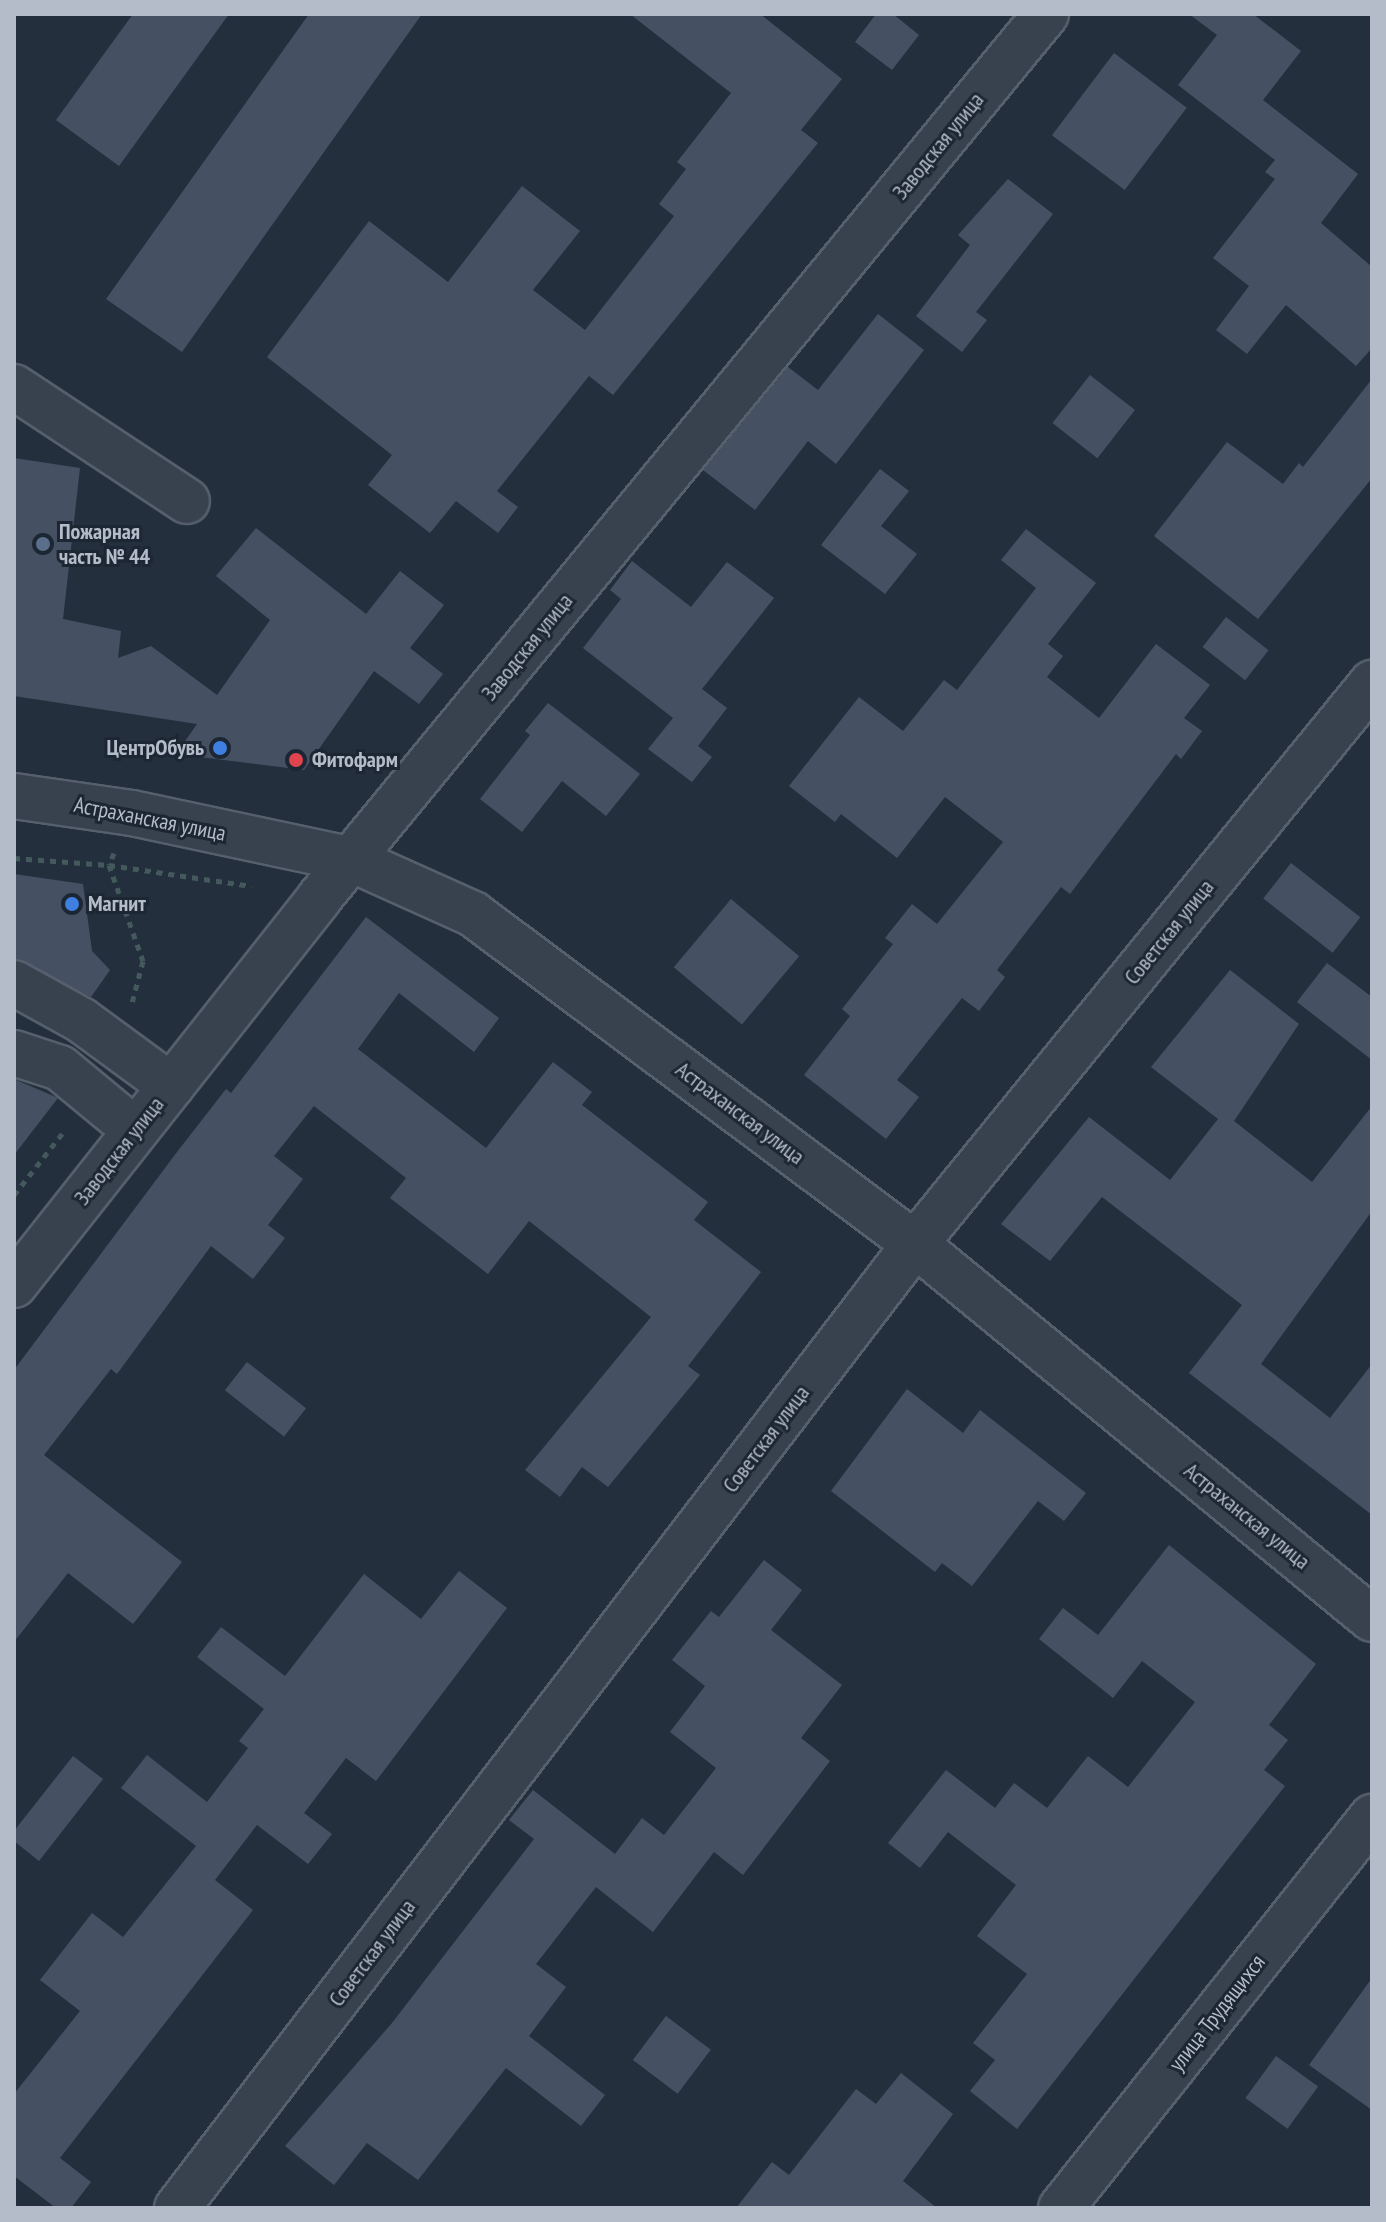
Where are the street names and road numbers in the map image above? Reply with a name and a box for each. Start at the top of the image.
street label: Заводская улица [887,87,989,205]
street label: Заводская улица [476,588,578,706]
street label: Астраханская улица [72,791,228,847]
street label: Советская улица [1119,874,1219,990]
street label: Астраханская улица [671,1056,809,1170]
street label: Заводская улица [69,1092,169,1210]
street label: Советская улица [717,1380,815,1498]
street label: Астраханская улица [1179,1457,1315,1575]
street label: Советская улица [323,1894,421,2012]
street label: улица Трудящихся [1163,1949,1271,2077]

